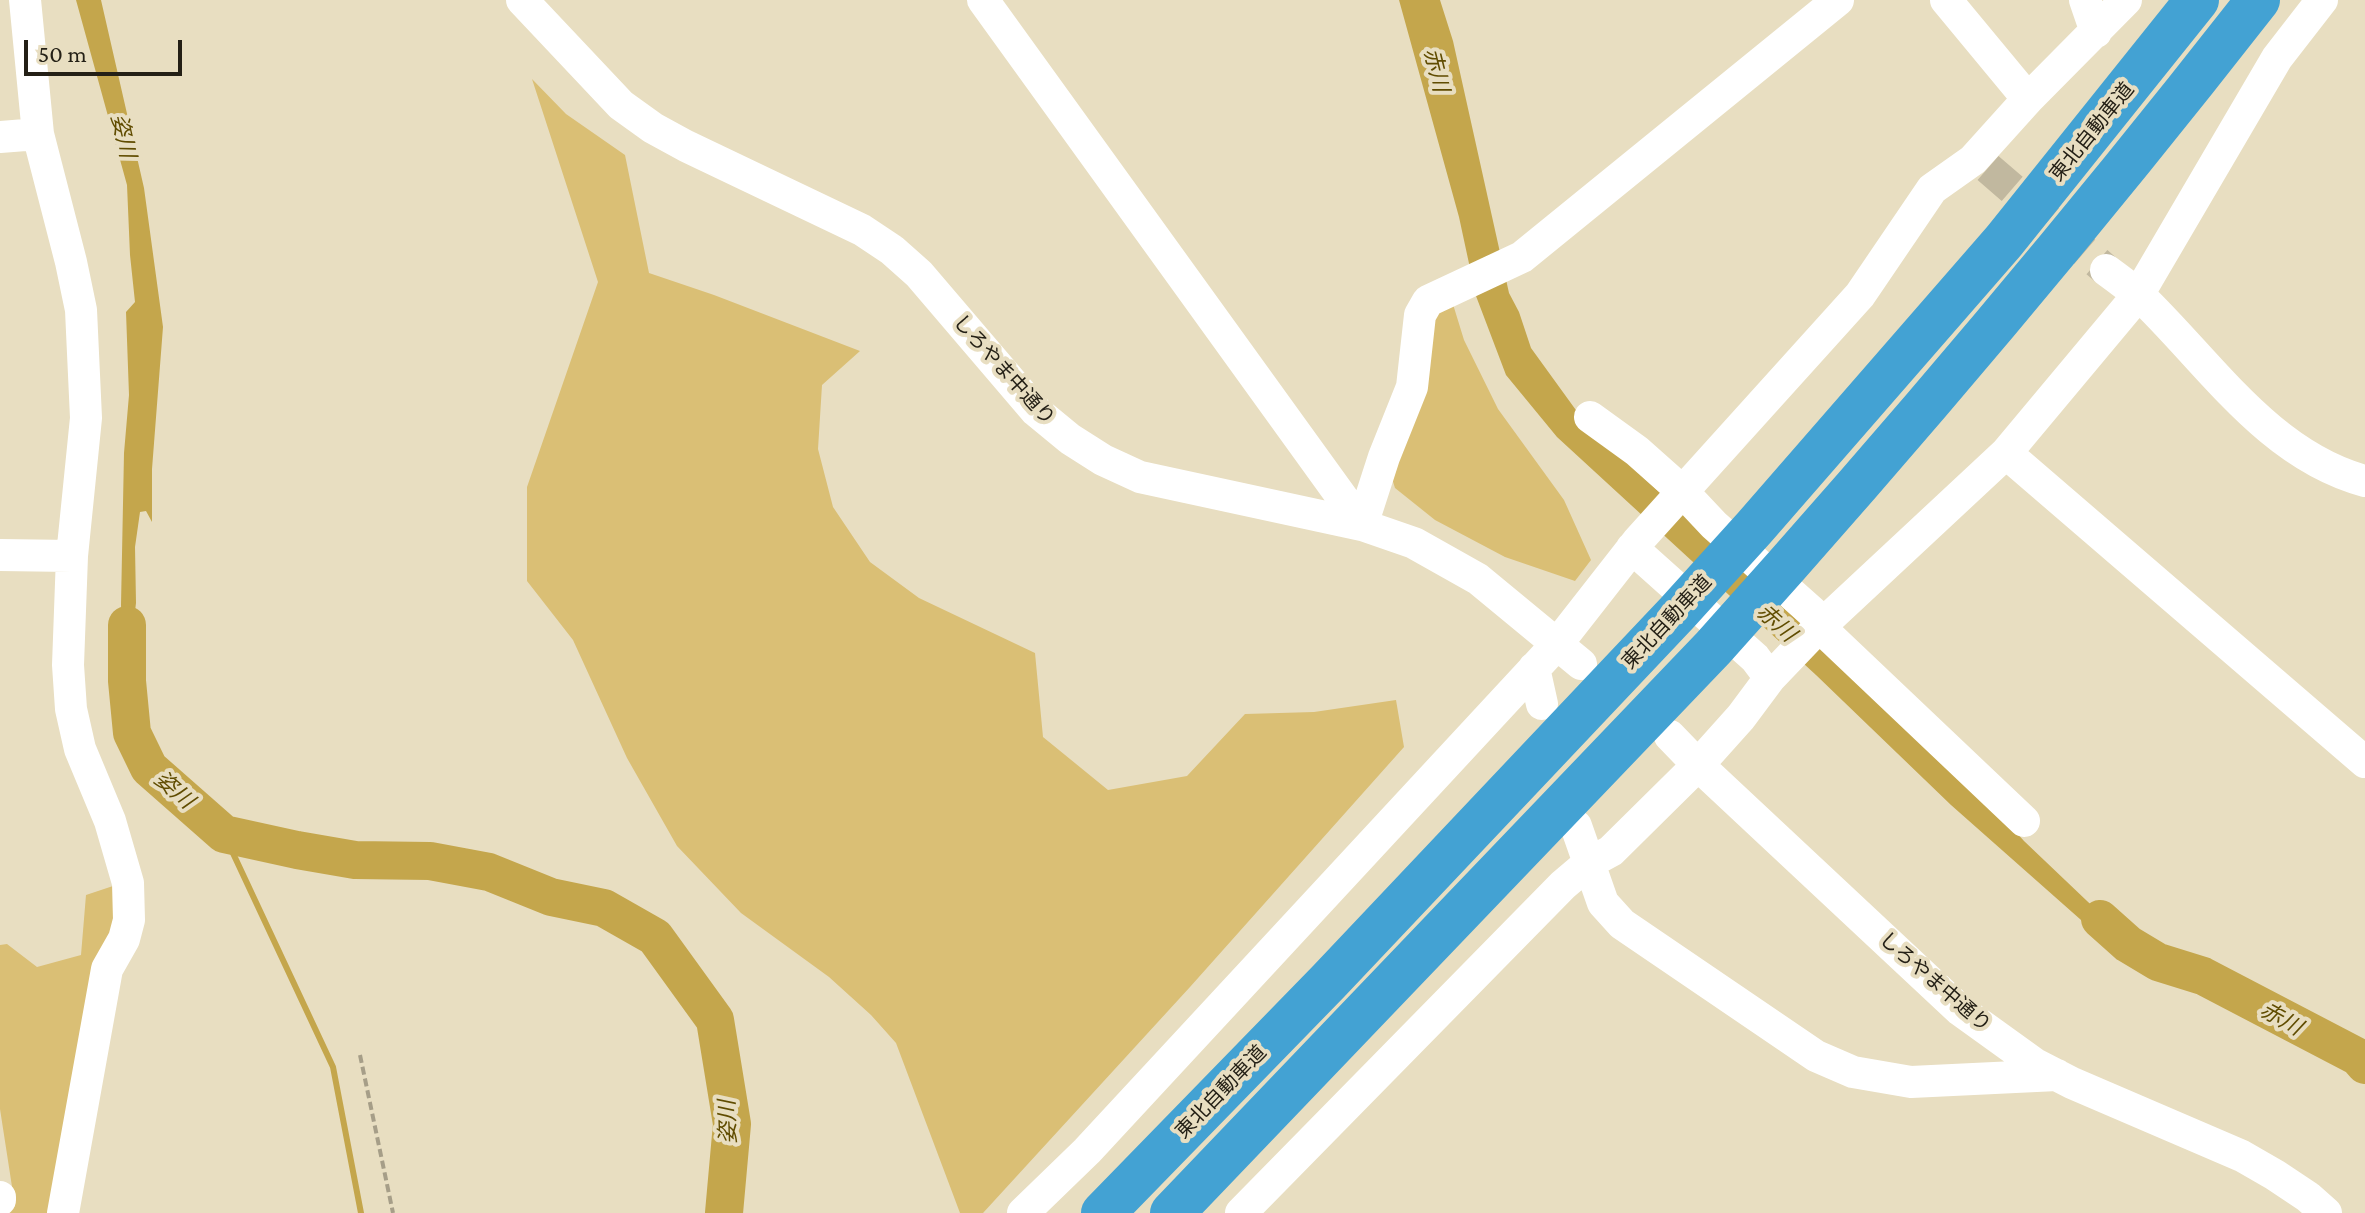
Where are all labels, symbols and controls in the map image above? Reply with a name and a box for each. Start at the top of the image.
scale bar [28,24,186,74]
text: 50 m [38,40,87,67]
water label: 赤川 [1418,45,1454,95]
street label: 東北自動車道 [2045,78,2139,186]
water label: 姿川 [105,112,141,160]
street label: しろやま中通り [948,310,1060,430]
street label: 東北自動車道 [1617,570,1717,674]
water label: 赤川 [1751,598,1801,648]
water label: 姿川 [149,766,199,814]
street label: しろやま中通り [1874,927,1996,1037]
water label: 赤川 [2255,997,2307,1041]
street label: 東北自動車道 [1171,1041,1271,1143]
water label: 姿川 [714,1100,742,1144]

